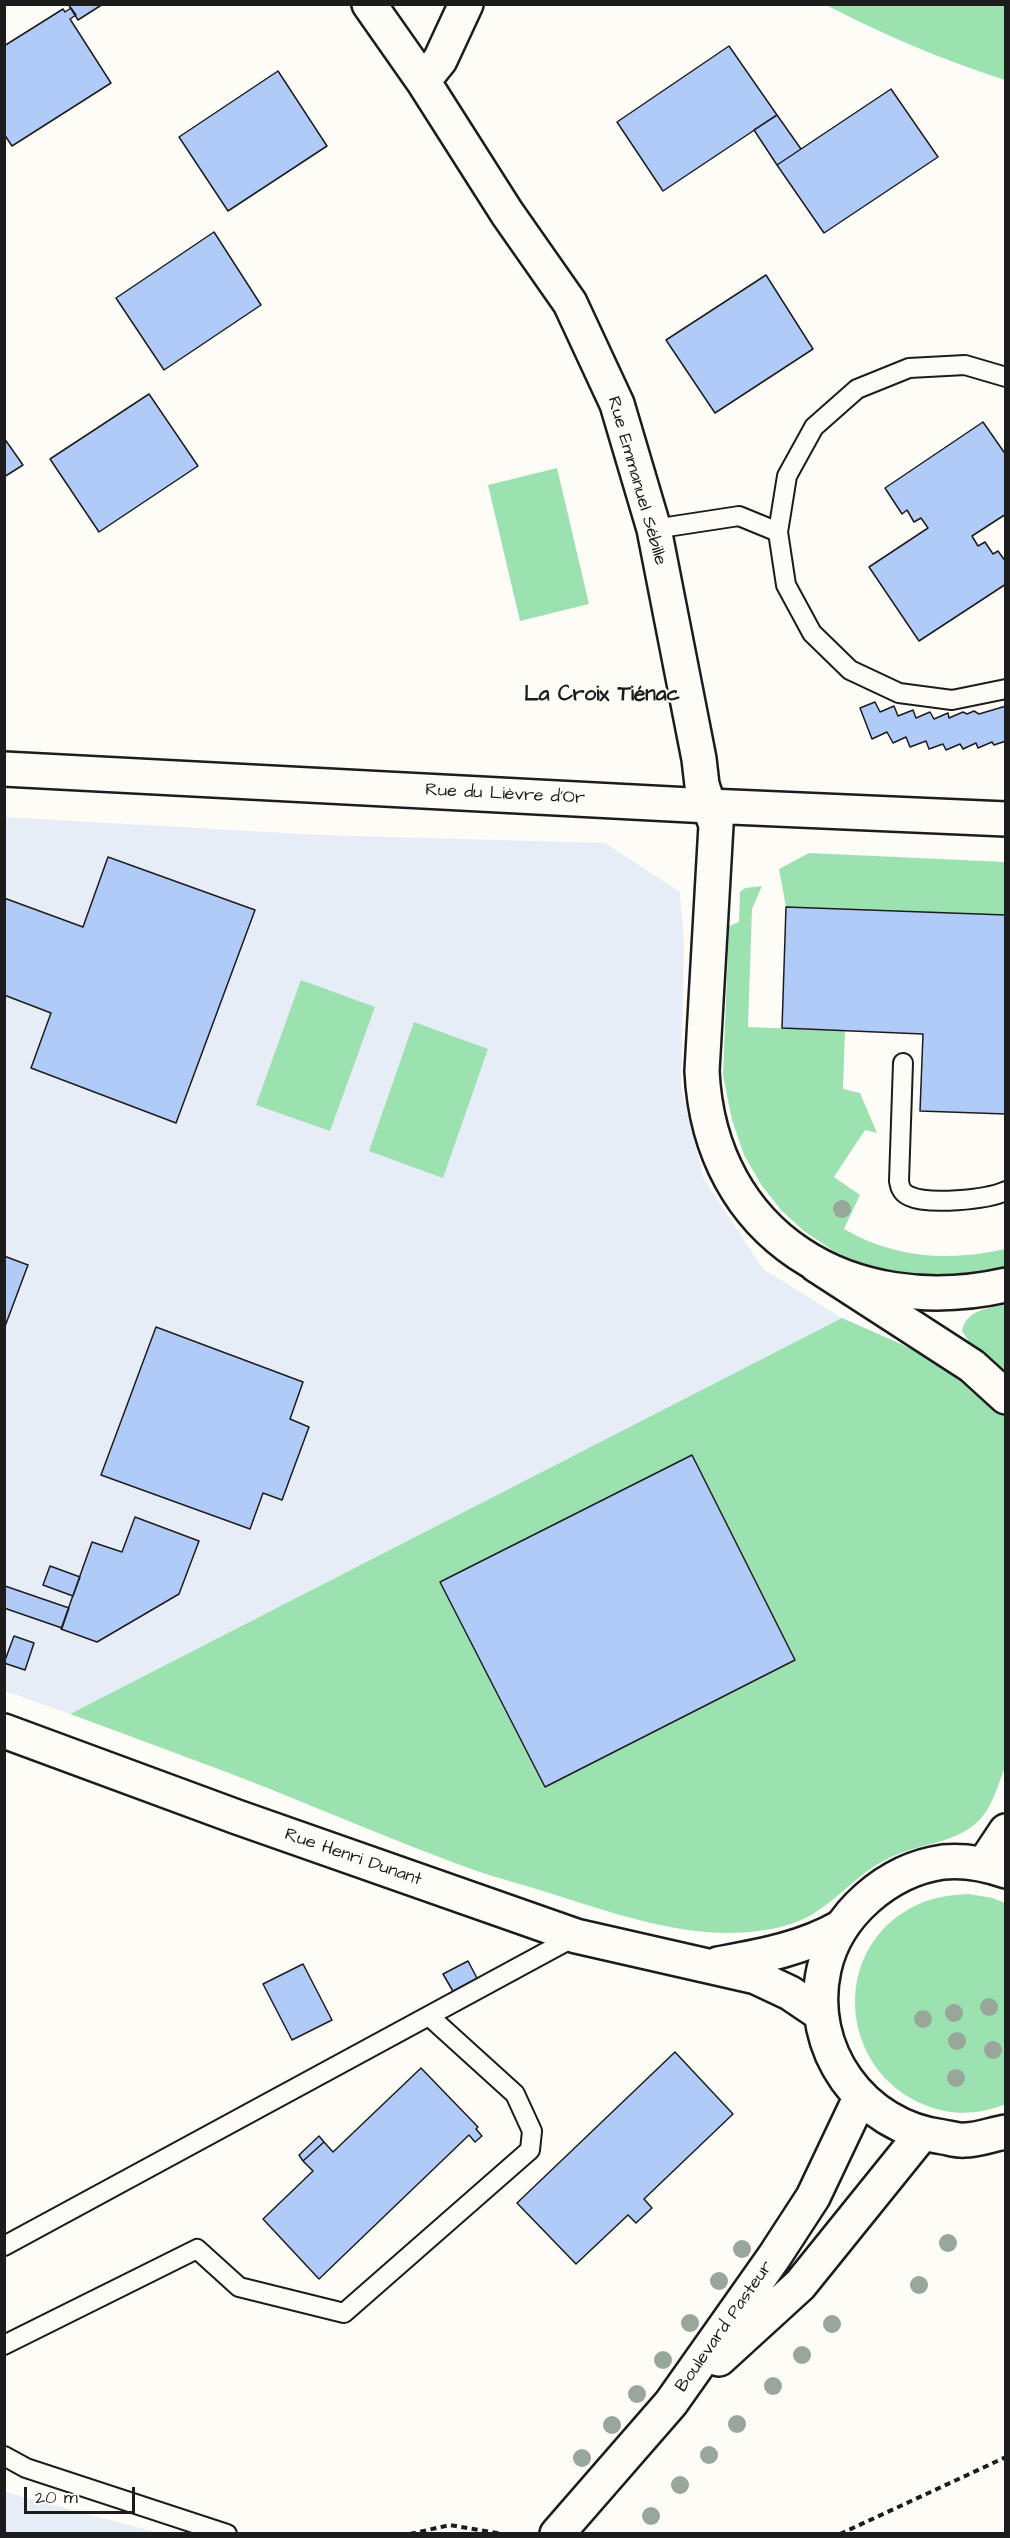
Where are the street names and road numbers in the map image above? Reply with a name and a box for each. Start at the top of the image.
street label: Rue Emmanuel Sébille [602,394,670,568]
street label: Rue du Lièvre d'Or [425,780,585,810]
street label: Rue Henri Dunant [282,1824,424,1892]
street label: Boulevard Pasteur [672,2257,778,2397]

